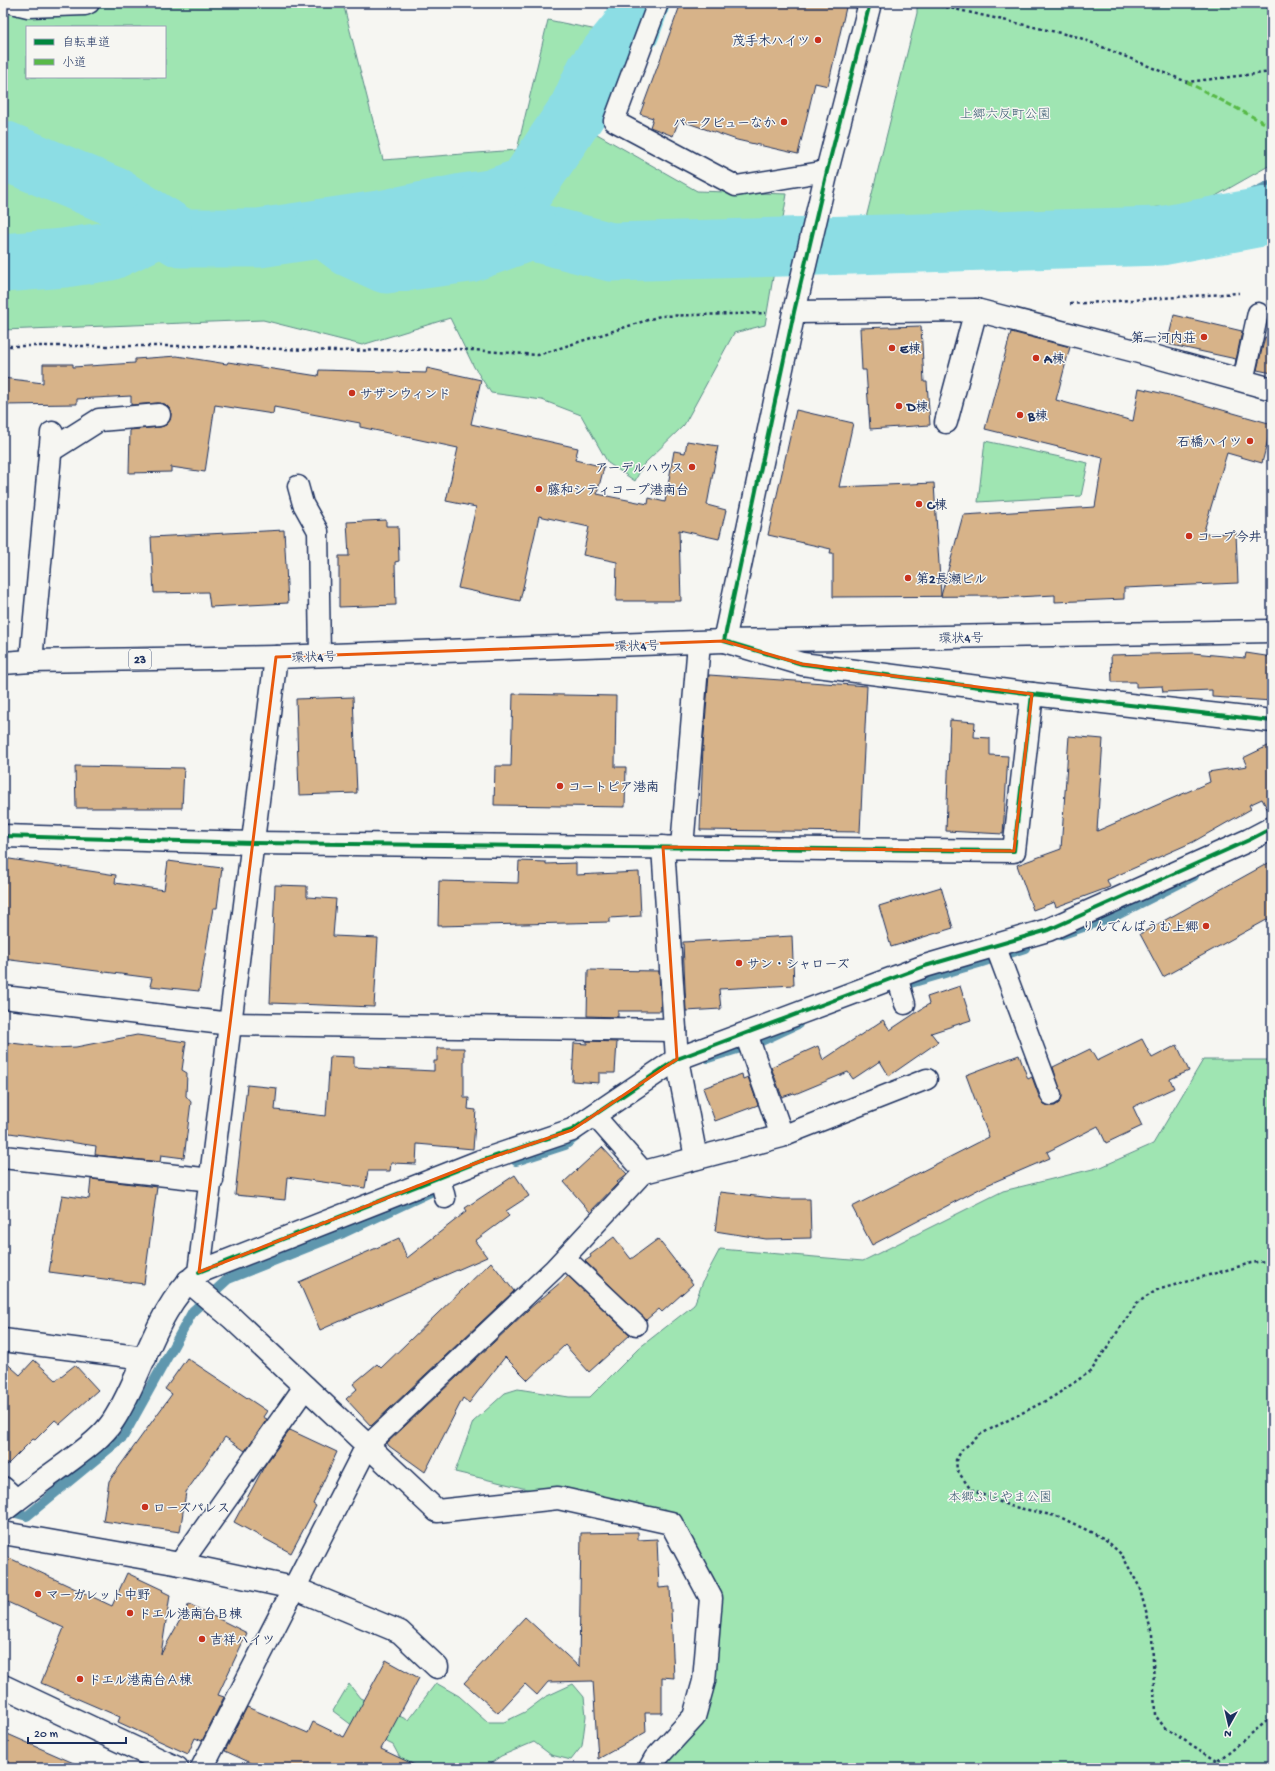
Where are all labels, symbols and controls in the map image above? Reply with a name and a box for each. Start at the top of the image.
legend [26,26,166,78]
place label: 茂手木ハイツ [732,34,810,50]
marker: 茂手木ハイツ [813,35,823,45]
text: 自転車道 [62,36,110,51]
text: 小道 [62,56,86,71]
park label: 上郷六反町公園 [959,107,1051,123]
place label: パークビューなか [673,117,776,132]
marker: パークビューなか [779,117,789,127]
place label: 第一河内荘 [1131,331,1196,347]
marker: 第一河内荘 [1199,332,1209,342]
place label: E棟 [900,342,921,358]
marker: E棟 [887,343,897,353]
place label: A棟 [1043,352,1065,368]
marker: A棟 [1031,353,1041,363]
marker: サザンウィンド [347,388,357,398]
place label: サザンウィンド [360,388,450,403]
place label: D棟 [906,400,928,416]
marker: D棟 [894,401,904,411]
place label: B棟 [1027,409,1048,425]
marker: B棟 [1015,410,1025,420]
place label: 石橋ハイツ [1177,435,1242,451]
marker: 石橋ハイツ [1245,436,1255,446]
place label: アーデルハウス [595,462,684,477]
marker: アーデルハウス [687,462,697,472]
place label: 藤和シティコープ港南台 [547,483,689,499]
marker: 藤和シティコープ港南台 [534,484,544,494]
place label: C棟 [926,498,947,514]
marker: C棟 [914,499,924,509]
place label: コープ今井 [1197,530,1261,546]
marker: コープ今井 [1184,531,1194,541]
place label: 第2長瀬ビル [916,572,987,588]
marker: 第2長瀬ビル [903,573,913,583]
street label: 環状4号 [938,631,984,647]
street label: 環状4号 [614,638,660,656]
road number: 23 [129,649,151,669]
street label: 環状4号 [291,649,337,667]
place label: コートピア港南 [568,780,659,796]
marker: コートピア港南 [555,781,565,791]
place label: りんでんばうむ上郷 [1082,920,1198,936]
marker: りんでんばうむ上郷 [1201,921,1211,931]
marker: サン・シャローズ [734,958,744,968]
place label: サン・シャローズ [747,958,849,973]
park label: 本郷ふじやま公園 [948,1490,1052,1506]
marker: ローズパレス [140,1502,150,1512]
place label: ローズパレス [153,1502,230,1517]
place label: マーガレット中野 [46,1588,150,1604]
marker: マーガレット中野 [33,1589,43,1599]
place label: ドエル港南台Ｂ棟 [138,1607,242,1623]
marker: ドエル港南台Ｂ棟 [125,1608,135,1618]
place label: 吉祥ハイツ [210,1633,275,1649]
marker: 吉祥ハイツ [197,1634,207,1644]
place label: ドエル港南台Ａ棟 [88,1673,192,1689]
marker: ドエル港南台Ａ棟 [75,1674,85,1684]
north arrow [1209,1705,1249,1745]
scale bar [28,1719,126,1745]
text: N [1223,1726,1232,1739]
text: 20 m [34,1728,59,1742]

